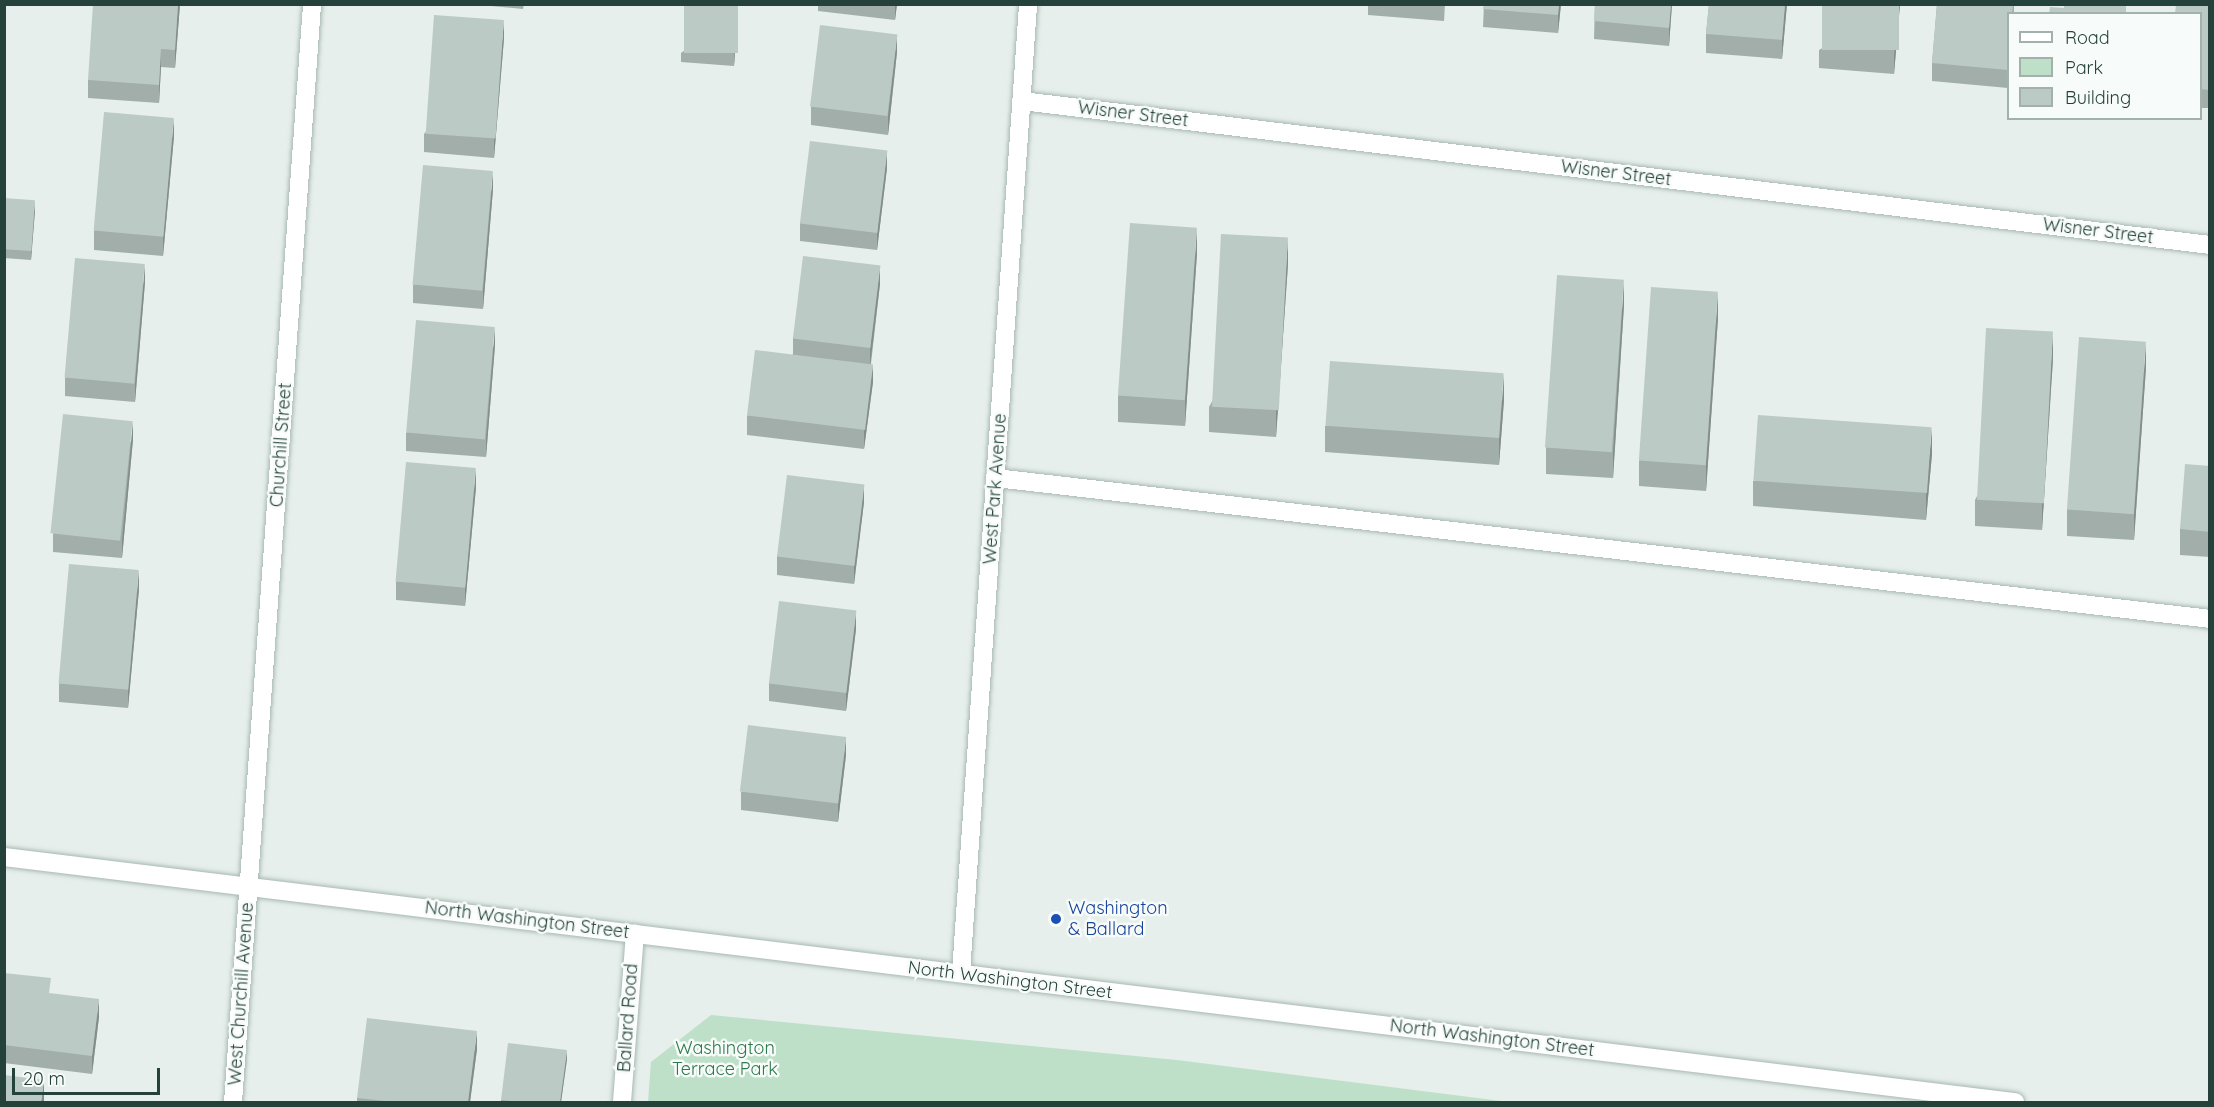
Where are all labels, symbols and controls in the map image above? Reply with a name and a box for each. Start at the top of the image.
legend [2007,12,2202,120]
text: Road [2065,26,2110,49]
text: Park [2065,56,2103,79]
text: Building [2065,86,2131,109]
street label: Wisner Street [1076,96,1190,132]
street label: Wisner Street [1559,155,1673,191]
street label: Wisner Street [2041,213,2155,249]
street label: Churchill Street [266,382,296,508]
street label: West Park Avenue [979,413,1011,565]
street label: North Washington Street [424,897,630,943]
place label: Washington & Ballard [1068,898,1168,940]
street label: West Churchill Avenue [224,902,258,1086]
marker: Washington & Ballard [1049,912,1063,926]
street label: North Washington Street [907,957,1113,1003]
street label: Ballard Road [613,963,643,1073]
street label: North Washington Street [1389,1015,1595,1061]
park label: Washington Terrace Park [672,1038,778,1080]
scale bar [15,1056,164,1094]
text: 20 m [23,1067,65,1090]

